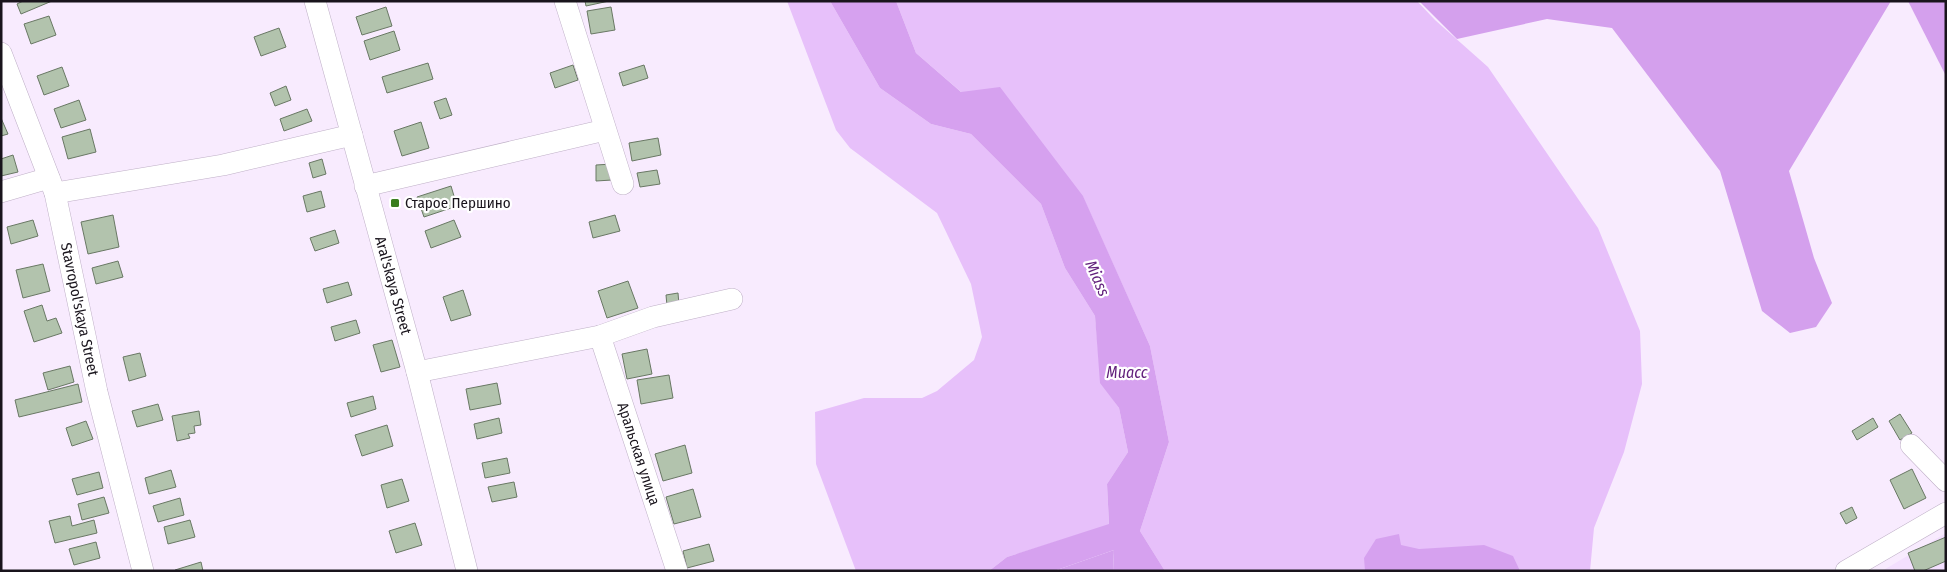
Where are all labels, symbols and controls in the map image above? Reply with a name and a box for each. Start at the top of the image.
place label: Старое Першино [405,194,511,212]
marker: Старое Першино [389,197,401,209]
street label: Aral'skaya Street [371,234,415,337]
street label: Stavropol'skaya Street [57,241,102,378]
water label: Miass [1081,257,1114,299]
water label: Миасс [1106,363,1148,382]
street label: Аральская улица [613,400,664,507]

